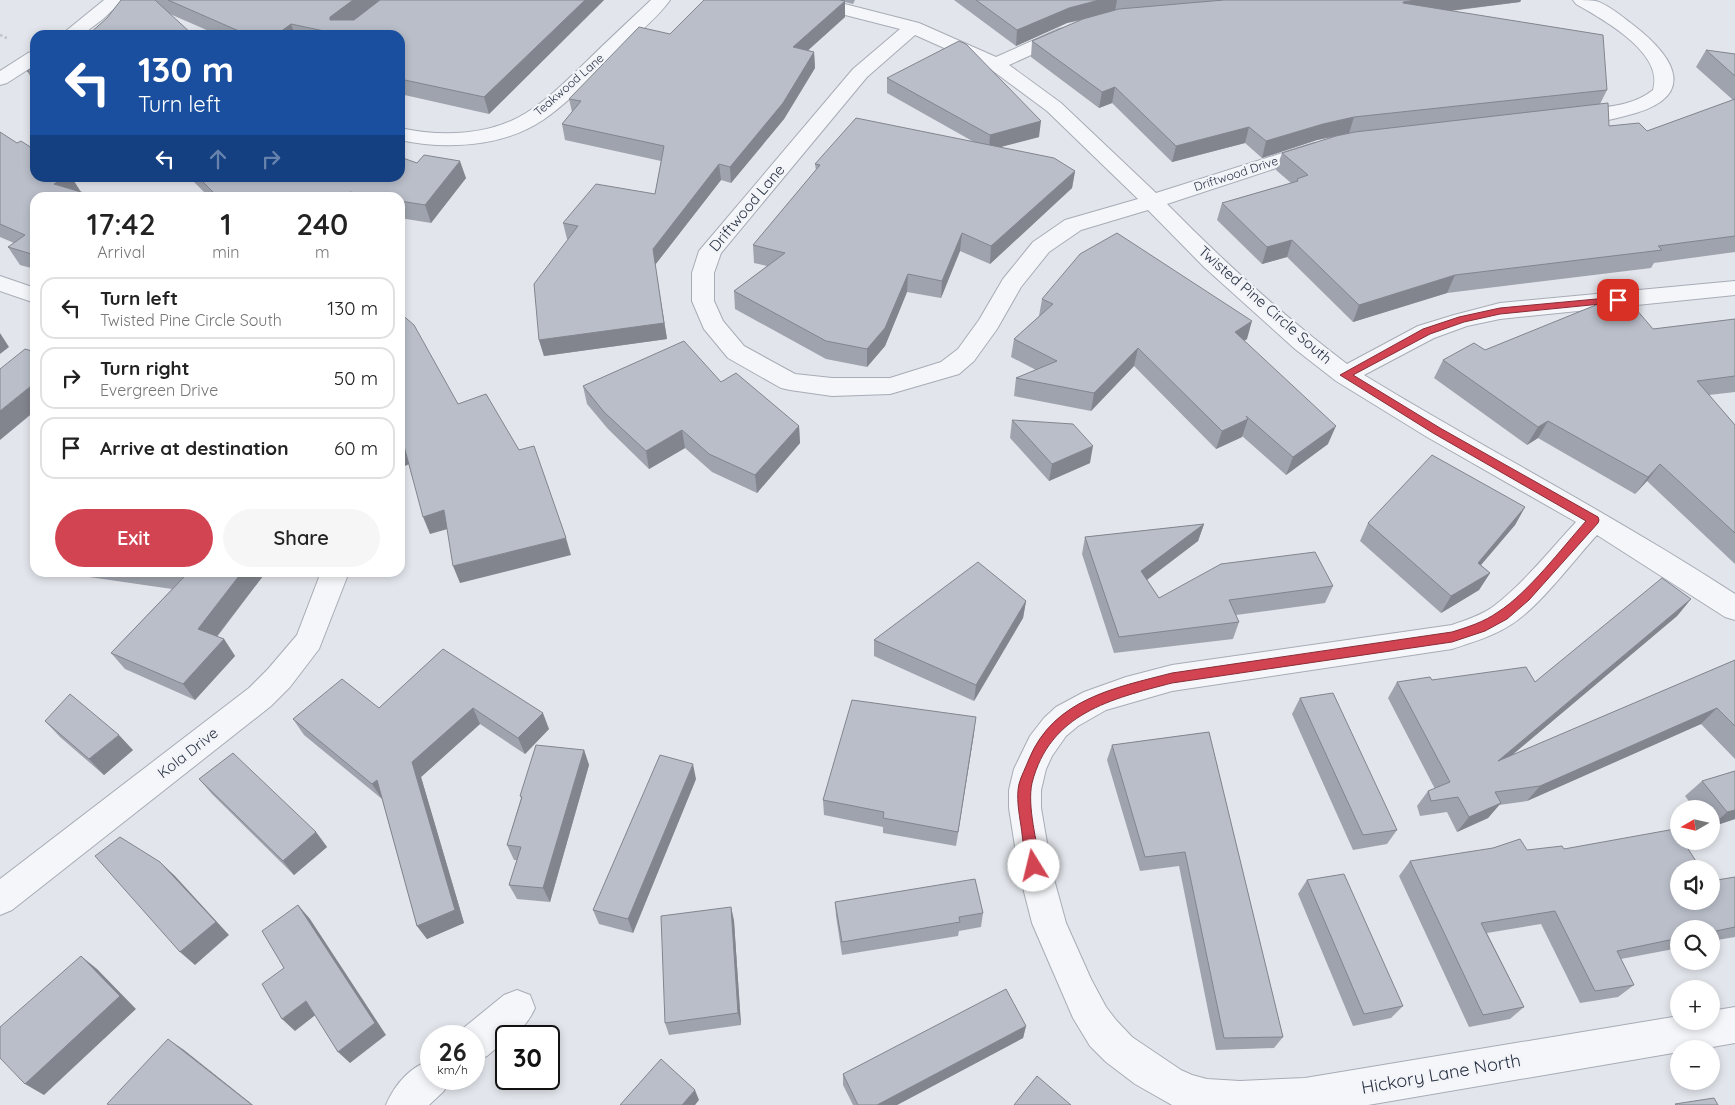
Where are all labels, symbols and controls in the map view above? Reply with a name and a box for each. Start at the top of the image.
text: 130 m [138,47,234,91]
icon: left [55,50,120,115]
street label: Teakwood Lane [531,50,607,119]
text: Turn left [138,90,221,118]
icon: left [151,145,179,173]
icon: ahead [204,145,232,173]
icon: right [257,145,285,173]
street label: Driftwood Drive [1192,153,1280,194]
street label: Driftwood Lane [705,160,789,255]
text: 17:42 [87,205,156,243]
text: 1 [220,205,232,243]
text: 240 [296,205,348,243]
street label: Twisted Pine Circle South [1195,241,1336,368]
text: Arrival [97,242,145,262]
text: min [212,242,240,262]
text: m [315,242,330,262]
pin [1597,279,1639,321]
text: Turn left [100,286,178,310]
icon: arrive [1604,286,1632,314]
icon: left [57,294,85,322]
text: 130 m [327,296,378,320]
text: Twisted Pine Circle South [100,310,282,330]
text: Turn right [100,356,189,380]
icon: right [57,364,85,392]
text: 50 m [334,366,378,390]
text: Evergreen Drive [100,380,218,400]
icon: arrive [57,434,85,462]
text: Arrive at destination [100,436,289,460]
text: 60 m [334,436,378,460]
button: Exit [55,509,213,567]
button: Share [223,509,380,567]
street label: Kola Drive [154,723,222,782]
north arrow [1670,800,1720,850]
map controls [1670,800,1720,1090]
position arrow [1007,839,1059,891]
button: sound [1670,860,1720,910]
button: search [1670,920,1720,970]
button: + [1670,980,1720,1030]
speed limit sign: 30 [495,1025,560,1090]
text: 26 [438,1036,467,1067]
button: − [1670,1040,1720,1090]
street label: Hickory Lane North [1359,1048,1522,1099]
text: km/h [437,1062,468,1077]

